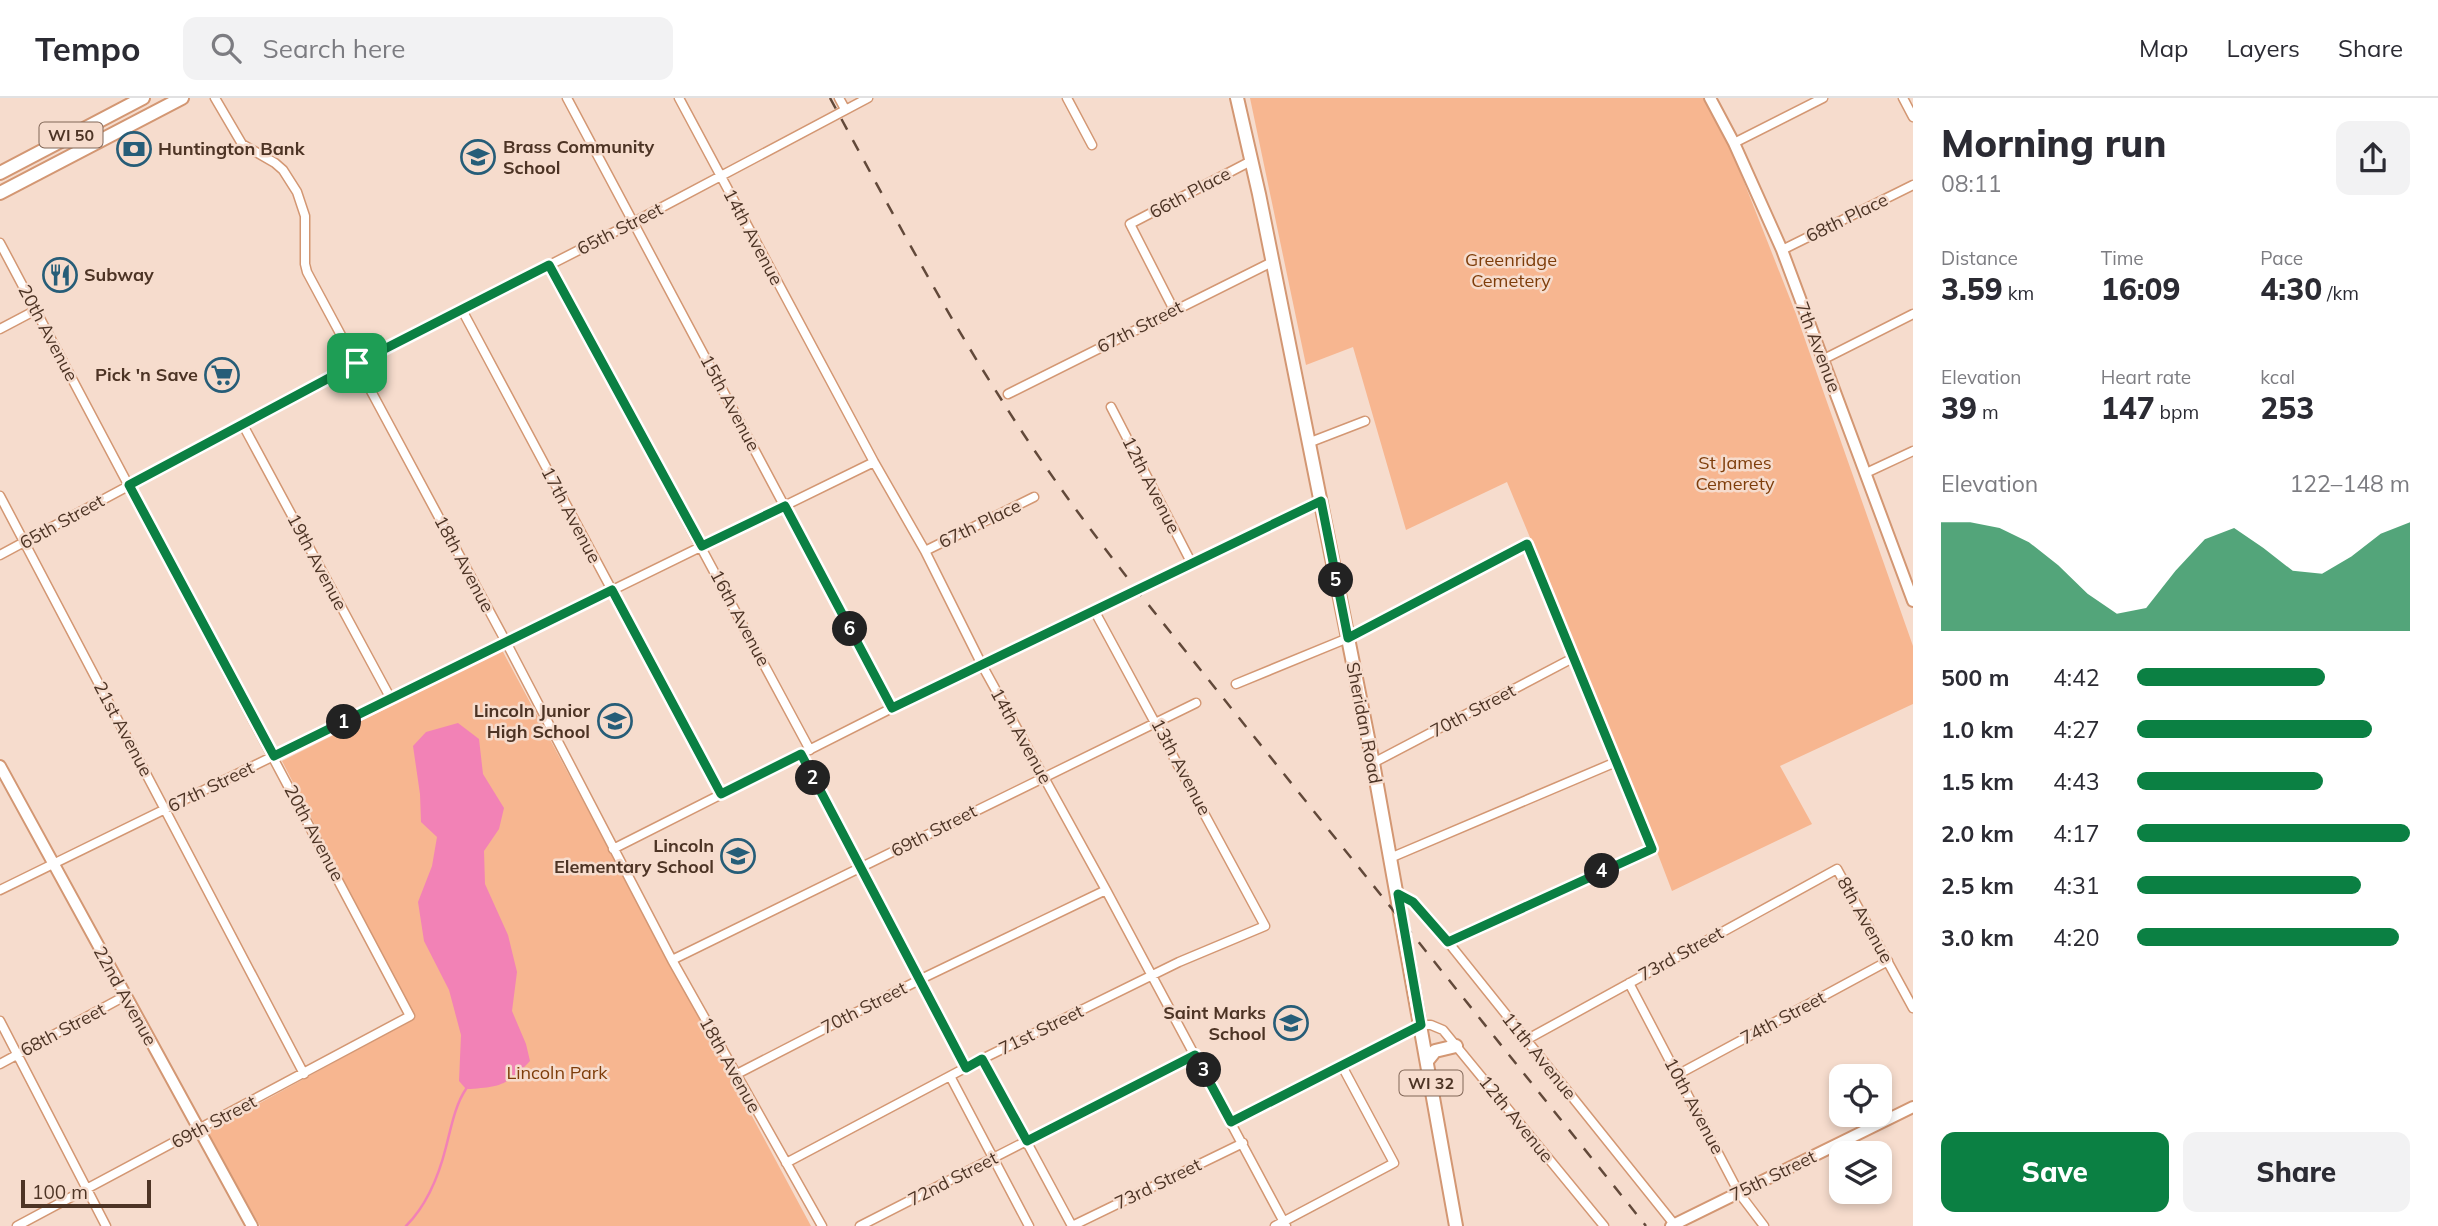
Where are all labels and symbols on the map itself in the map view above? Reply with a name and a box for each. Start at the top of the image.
road number: WI 50 [40,122,102,148]
bank icon: Huntington Bank [115,130,153,168]
place label: Brass Community School [503,135,654,179]
place label: Huntington Bank [158,137,306,160]
school or university icon: Brass Community School [459,138,497,176]
street label: 66th Place [1145,162,1234,223]
street label: 14th Avenue [718,185,788,289]
street label: 68th Place [1802,188,1892,247]
street label: 65th Street [573,197,666,260]
park label: Greenridge Cemetery [1465,248,1557,292]
restaurant icon: Subway [41,256,79,294]
place label: Subway [84,263,154,286]
street label: 20th Avenue [13,281,83,385]
street label: 67th Street [1093,295,1186,358]
street label: 7th Avenue [1791,298,1846,395]
pin [327,333,387,393]
street label: 15th Avenue [695,351,765,455]
supermarket icon: Pick 'n Save [203,356,241,394]
place label: Pick 'n Save [95,363,198,386]
street label: 12th Avenue [1117,432,1186,537]
park label: St James Cemerety [1695,451,1775,495]
street label: 17th Avenue [536,463,606,567]
street label: 65th Street [16,489,108,554]
street label: 67th Place [935,494,1025,553]
street label: 19th Avenue [282,510,352,614]
street label: 18th Avenue [429,512,499,616]
pin: 5 [1318,562,1354,598]
street label: 16th Avenue [705,566,775,670]
pin: 6 [832,612,868,646]
street label: Sheridan Road [1341,660,1388,786]
street label: 21st Avenue [89,677,158,780]
street label: 70th Street [1426,679,1519,743]
street label: 14th Avenue [986,684,1057,788]
place label: Lincoln Junior High School [474,699,591,743]
school or university icon: Lincoln Junior High School [596,702,634,740]
pin: 1 [326,704,362,740]
street label: 13th Avenue [1146,715,1216,819]
street label: 67th Street [164,756,258,817]
pin: 2 [796,760,830,796]
street label: 20th Avenue [279,781,349,885]
street label: 69th Street [887,799,980,862]
place label: Lincoln Elementary School [554,834,714,878]
school or university icon: Lincoln Elementary School [719,837,757,875]
pin: 4 [1584,854,1620,888]
street label: 8th Avenue [1832,873,1899,967]
street label: 73rd Street [1634,921,1727,986]
street label: 22nd Avenue [89,942,162,1050]
street label: 70th Street [817,976,910,1039]
street label: 74th Street [1736,986,1829,1050]
street label: 68th Street [16,998,109,1062]
street label: 71st Street [995,999,1087,1060]
place label: Saint Marks School [1163,1001,1266,1045]
school or university icon: Saint Marks School [1272,1004,1310,1042]
street label: 11th Avenue [1497,1007,1582,1104]
street label: 18th Avenue [695,1013,766,1117]
pin: 3 [1186,1052,1222,1088]
street label: 10th Avenue [1659,1054,1729,1158]
park label: Lincoln Park [506,1061,608,1084]
street label: 12th Avenue [1474,1070,1559,1167]
road number: WI 32 [1400,1071,1462,1096]
street label: 69th Street [167,1090,260,1154]
street label: 75th Street [1726,1145,1820,1206]
street label: 72nd Street [904,1146,1001,1211]
street label: 73rd Street [1111,1153,1205,1214]
scale bar [21,1177,150,1209]

